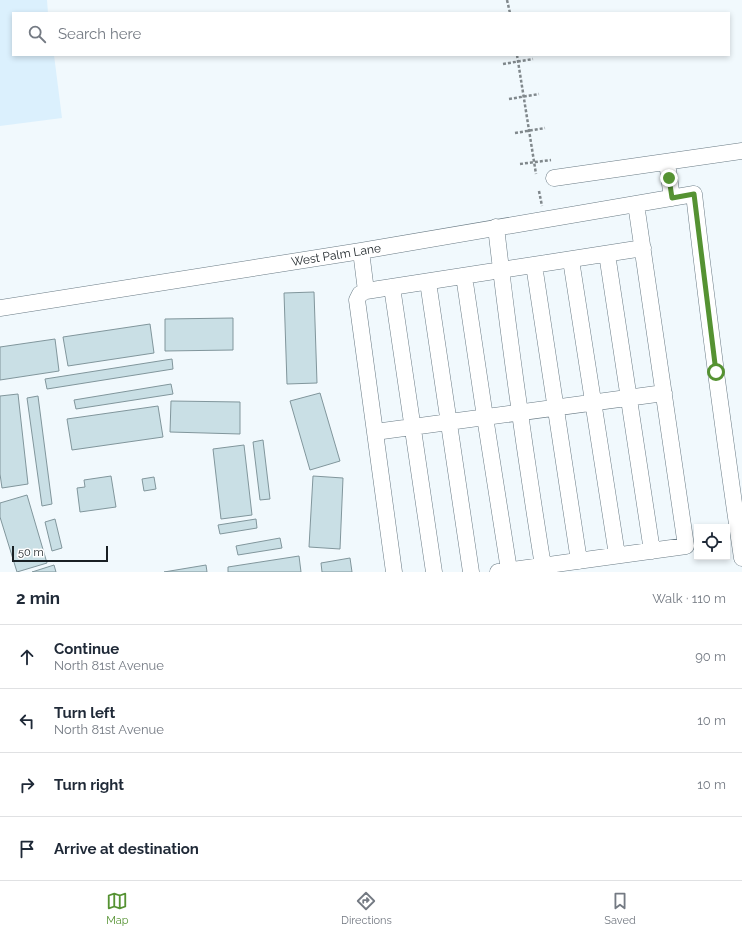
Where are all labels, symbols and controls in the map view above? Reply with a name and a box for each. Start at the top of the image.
search box [12,12,730,56]
icon: search [26,23,48,45]
text: Search here [58,25,141,43]
route end [660,169,678,187]
street label: West Palm Lane [290,241,382,269]
route start [707,363,725,381]
map controls [694,524,730,560]
button: locate [694,524,730,560]
scale bar [12,544,108,563]
text: 50 m [18,546,44,559]
text: 2 min [16,588,60,608]
text: Walk · 110 m [652,591,726,606]
text: Continue [54,640,119,658]
icon: ahead [16,646,38,668]
text: 90 m [695,649,726,664]
text: North 81st Avenue [54,658,164,673]
text: Turn left [54,704,115,722]
icon: left [16,710,38,732]
text: 10 m [697,713,726,728]
text: North 81st Avenue [54,722,164,737]
icon: right [16,774,38,796]
text: Turn right [54,776,124,794]
text: 10 m [697,777,726,792]
icon: arrive [16,838,38,860]
text: Arrive at destination [54,840,199,858]
tab: Map [106,890,129,927]
tab: Directions [341,890,392,927]
tab: Saved [604,890,636,927]

